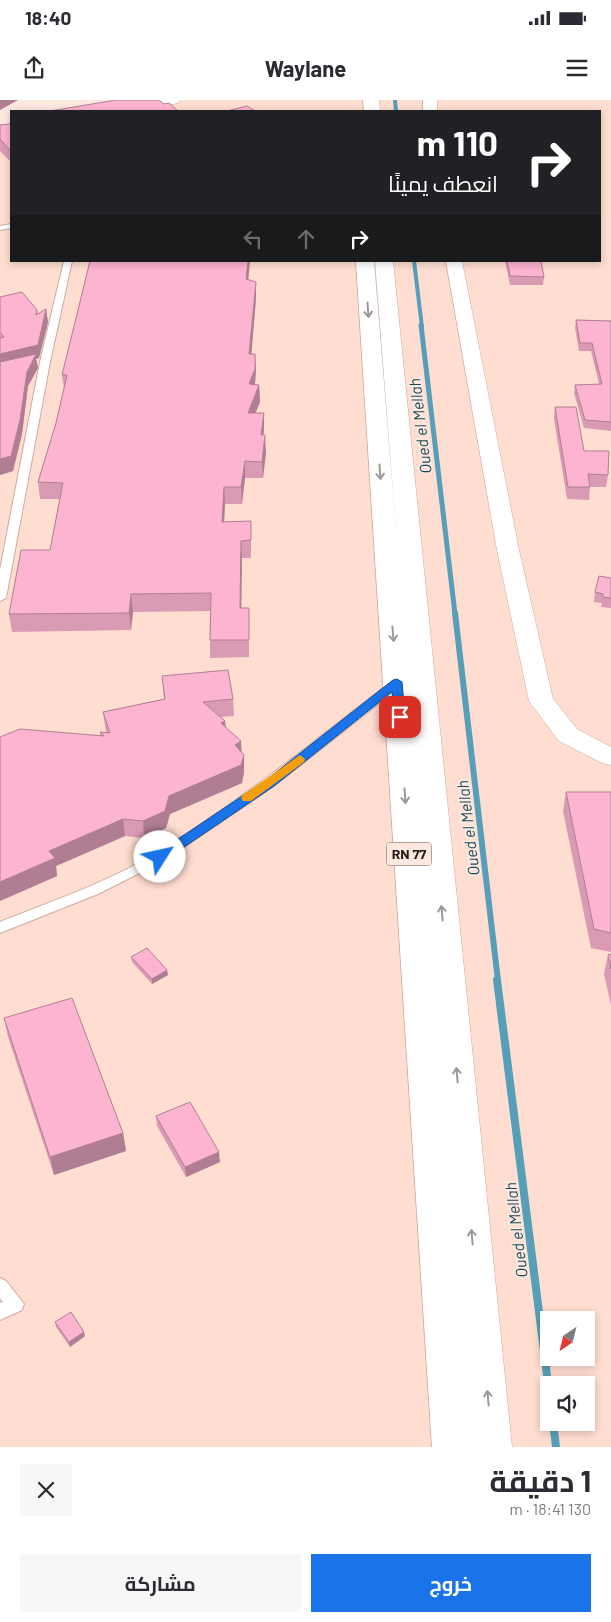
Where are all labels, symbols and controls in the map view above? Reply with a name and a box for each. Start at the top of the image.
text: 18:40 [25,6,71,29]
icon: share [20,54,48,82]
icon: menu [563,54,591,82]
text: Waylane [265,55,346,81]
text: 110 m [417,121,498,163]
icon: right [516,130,581,195]
text: انعطف يمينًا [388,170,498,196]
icon: left [239,225,267,253]
icon: ahead [292,225,320,253]
icon: right [345,225,373,253]
one-way arrow [364,302,373,318]
water label: Oued el Mellah [404,377,435,475]
one-way arrow [376,464,385,480]
one-way arrow [388,626,398,642]
pin [379,696,421,738]
icon: arrive [386,703,414,731]
water label: Oued el Mellah [452,779,483,877]
one-way arrow [401,788,410,804]
position arrow [133,830,185,882]
road number: RN 77 [386,842,432,866]
one-way arrow [437,905,447,921]
one-way arrow [452,1067,462,1083]
water label: Oued el Mellah [500,1181,531,1279]
one-way arrow [468,1229,477,1245]
north arrow [540,1311,595,1366]
map controls [540,1311,595,1431]
button: sound [540,1376,595,1431]
one-way arrow [483,1391,492,1407]
text: 1 دقيقة [490,1462,591,1498]
button: close [20,1464,72,1516]
text: 130 m · 18:41 [510,1499,591,1518]
button: مشاركة [20,1554,301,1612]
button: خروج [311,1554,591,1612]

